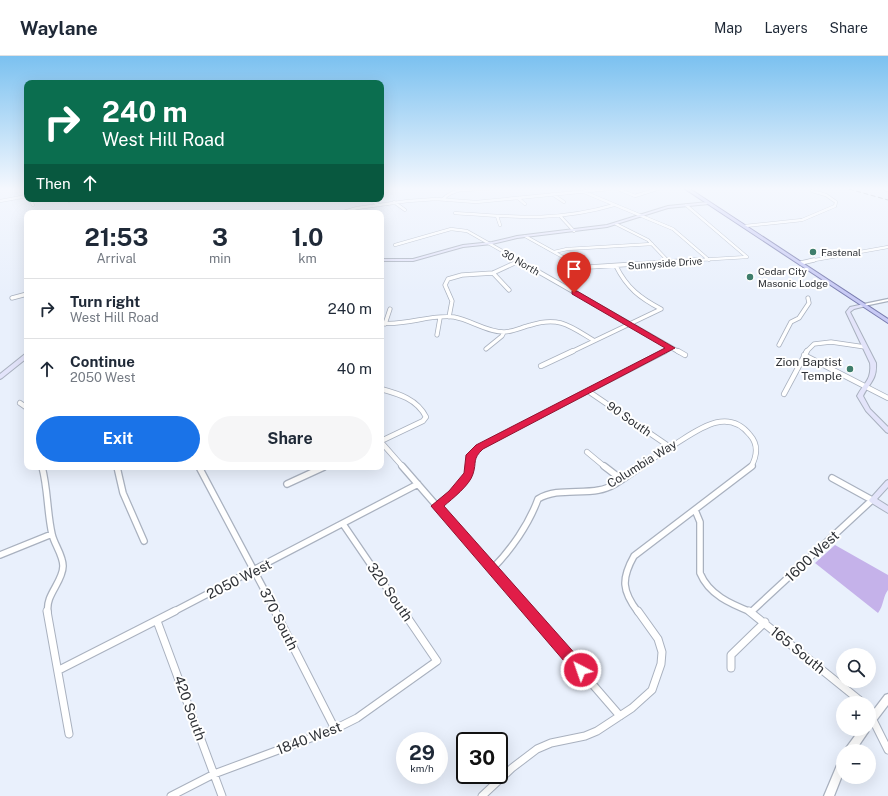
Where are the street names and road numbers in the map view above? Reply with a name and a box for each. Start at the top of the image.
street label: 30 North [500,246,542,278]
street label: Sunnyside Drive [627,254,703,272]
street label: 90 South [604,399,654,439]
street label: Columbia Way [605,437,680,491]
street label: 1600 West [782,527,842,585]
street label: 2050 West [204,556,274,602]
street label: 320 South [364,560,416,624]
street label: 370 South [257,585,301,653]
street label: 165 South [767,623,829,677]
street label: 420 South [171,673,209,743]
street label: 1840 West [274,718,344,758]

